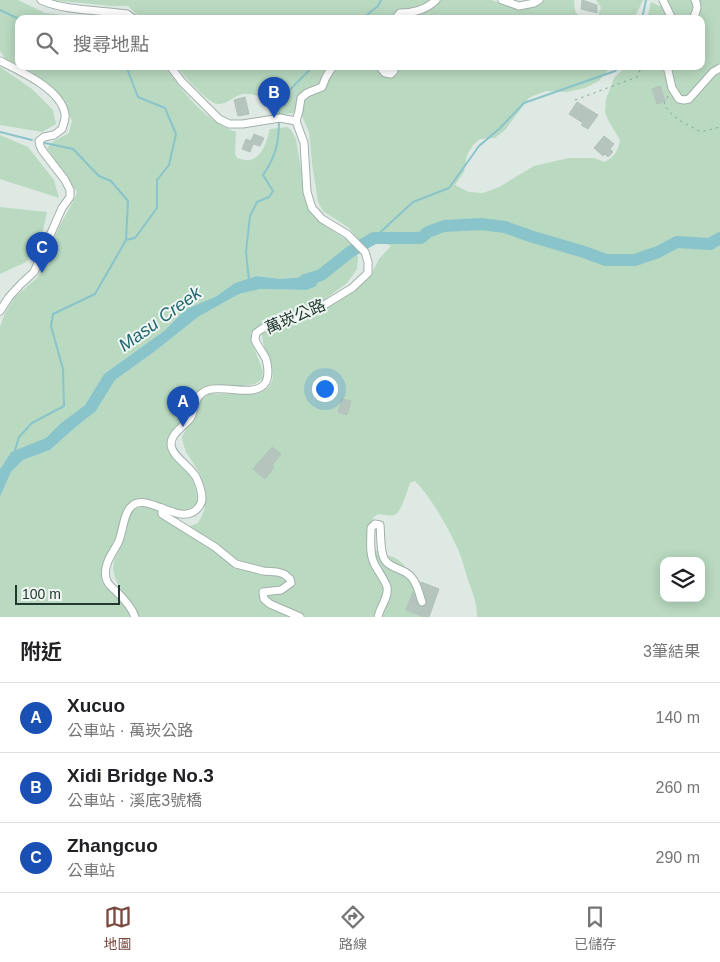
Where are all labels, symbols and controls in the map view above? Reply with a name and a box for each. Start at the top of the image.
search box [15,15,705,70]
icon: search [33,29,61,57]
text: 搜尋地點 [73,34,149,55]
pin: B [258,77,290,118]
pin: C [26,232,58,273]
water label: Masu Creek [115,282,206,356]
street label: 萬崁公路 [262,296,328,337]
your location [312,376,338,402]
pin: A [167,386,199,427]
map controls [660,557,705,602]
button: layers [660,557,705,602]
scale bar [15,582,120,605]
text: 100 m [22,586,61,602]
text: 附近 [20,640,62,663]
text: 3筆結果 [643,643,700,660]
text: Xucuo [67,695,125,716]
text: A [30,709,42,726]
text: 140 m [656,709,700,726]
text: 公車站 · 萬崁公路 [67,722,193,739]
text: Xidi Bridge No.3 [67,765,214,786]
text: B [30,779,42,796]
text: 260 m [656,779,700,796]
text: 公車站 · 溪底3號橋 [67,792,202,809]
text: Zhangcuo [67,835,158,856]
text: C [30,849,42,866]
text: 290 m [656,849,700,866]
text: 公車站 [67,862,115,879]
tab: 地圖 [104,903,132,953]
tab: 路線 [339,903,367,953]
tab: 已儲存 [574,903,616,953]

